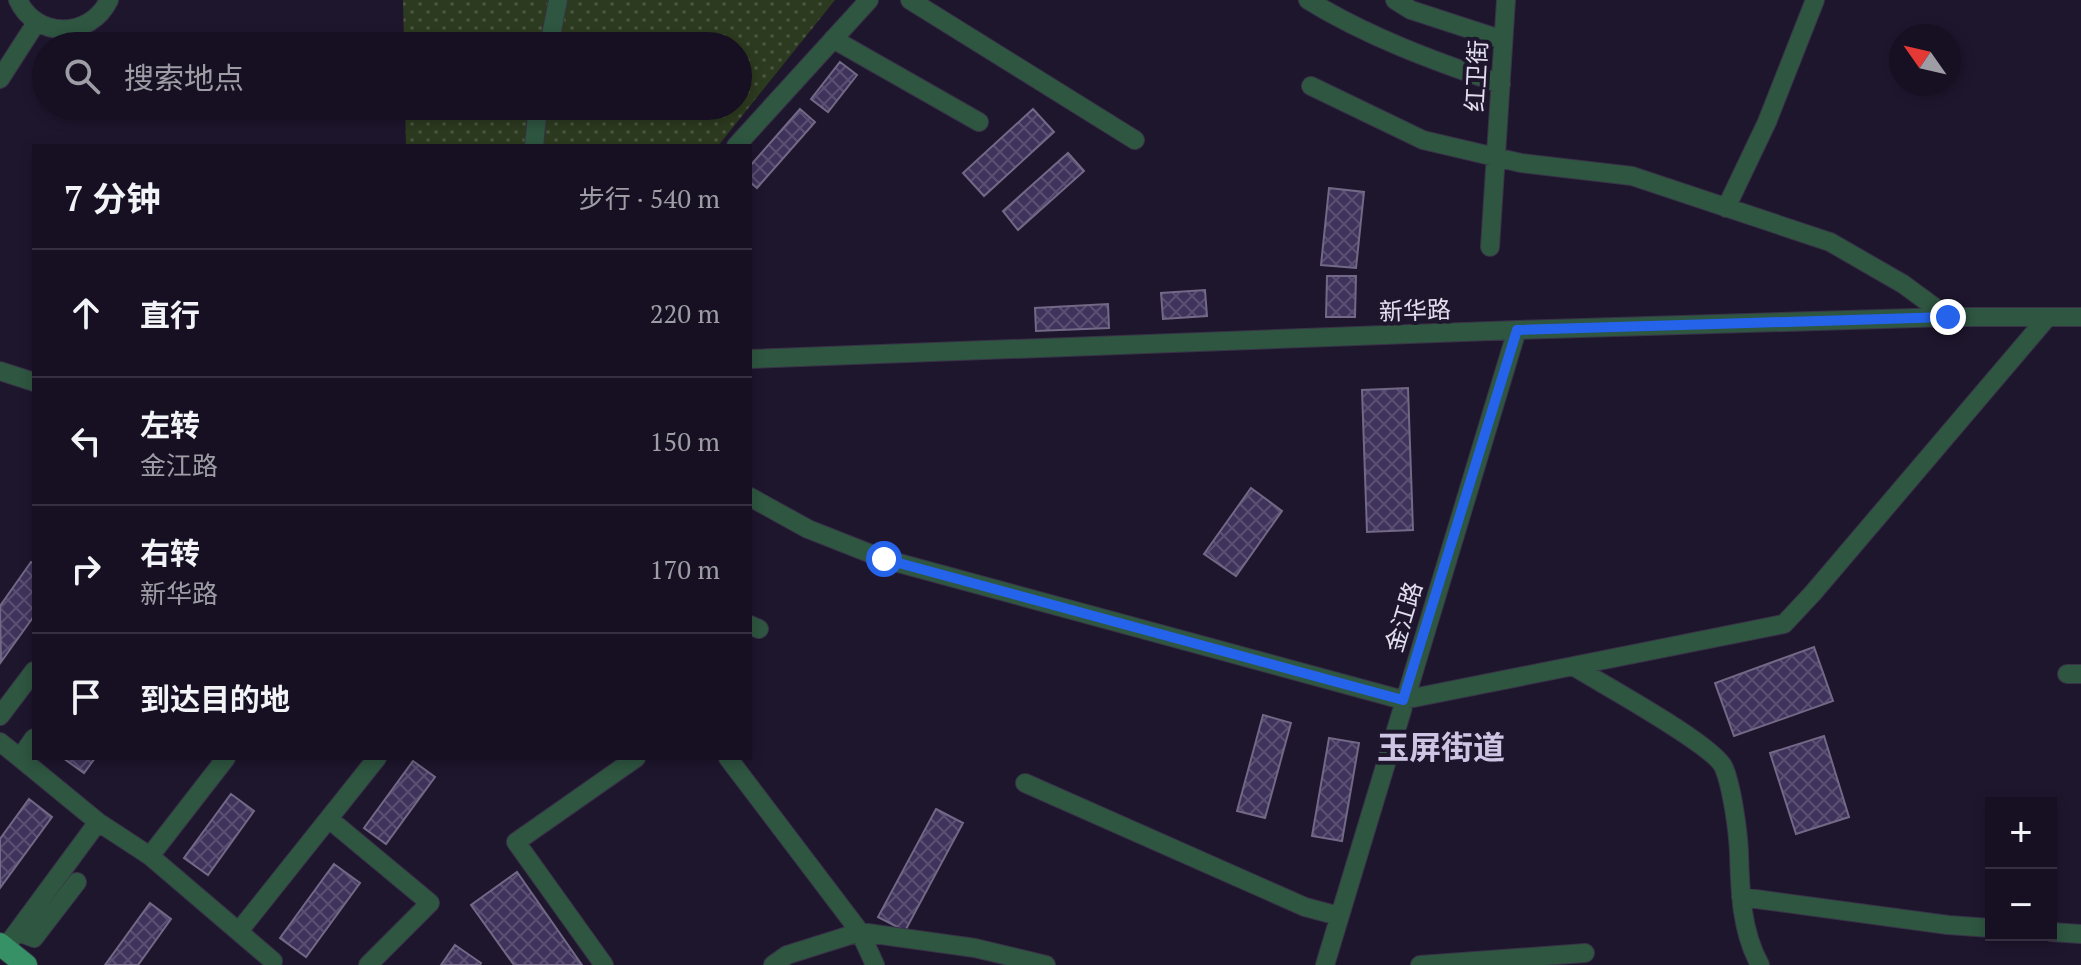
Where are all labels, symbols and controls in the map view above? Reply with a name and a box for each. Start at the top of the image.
north arrow [1889,24,1961,96]
search box [32,32,752,120]
street label: 红卫街 [1458,39,1494,113]
icon: search [60,54,104,98]
text: 搜索地点 [124,58,244,98]
text: 7 分钟 [64,176,160,221]
text: 步行 · 540 m [579,181,720,215]
icon: ahead [64,291,108,335]
street label: 新华路 [1378,293,1452,327]
text: 直行 [140,295,200,335]
text: 220 m [650,296,720,330]
route end [1930,299,1966,335]
text: 左转 [140,405,200,445]
icon: left [64,419,108,463]
text: 150 m [650,424,720,458]
text: 金江路 [140,448,218,482]
text: 右转 [140,533,200,573]
route start [866,541,902,577]
icon: right [64,547,108,591]
text: 170 m [650,552,720,586]
text: 新华路 [140,576,218,610]
street label: 金江路 [1377,578,1429,656]
icon: arrive [64,675,108,719]
text: 到达目的地 [140,679,290,719]
district label: 玉屏街道 [1377,726,1505,768]
map controls [1985,797,2057,941]
button: + [1985,797,2057,869]
button: − [1985,869,2057,941]

